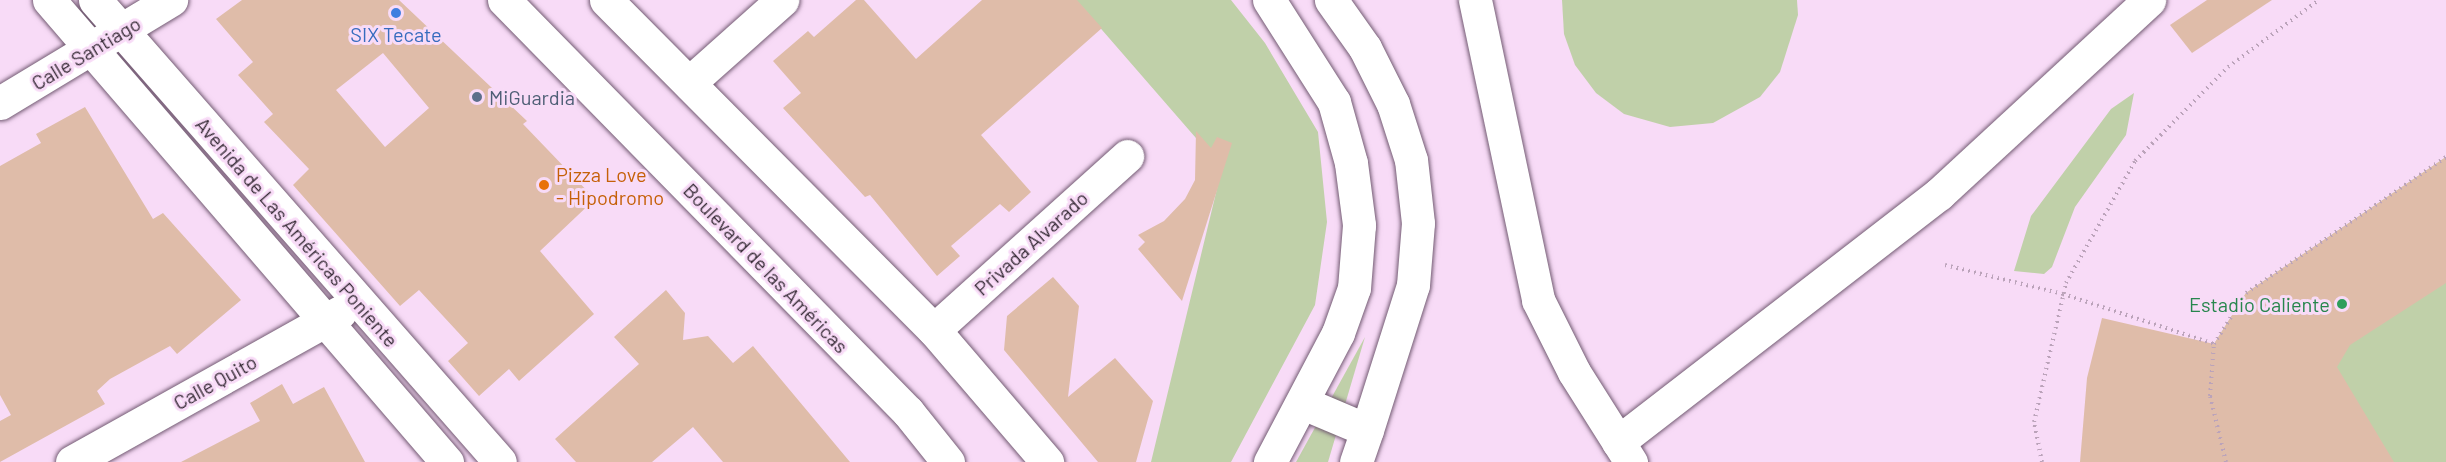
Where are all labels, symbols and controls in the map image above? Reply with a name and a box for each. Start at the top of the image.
marker: SIX Tecate [389,6,403,20]
street label: Calle Santiago [27,11,145,95]
place label: SIX Tecate [350,22,442,46]
place label: MiGuardia [489,85,575,109]
marker: MiGuardia [470,90,484,104]
street label: Avenida de Las Américas Poniente [191,112,403,352]
place label: Pizza Love - Hipodromo [556,162,664,209]
marker: Pizza Love - Hipodromo [537,178,551,192]
street label: Boulevard de las Américas [679,178,853,358]
street label: Privada Alvarado [969,186,1093,300]
place label: Estadio Caliente [2189,292,2330,316]
marker: Estadio Caliente [2335,297,2349,311]
street label: Calle Quito [169,349,261,415]

